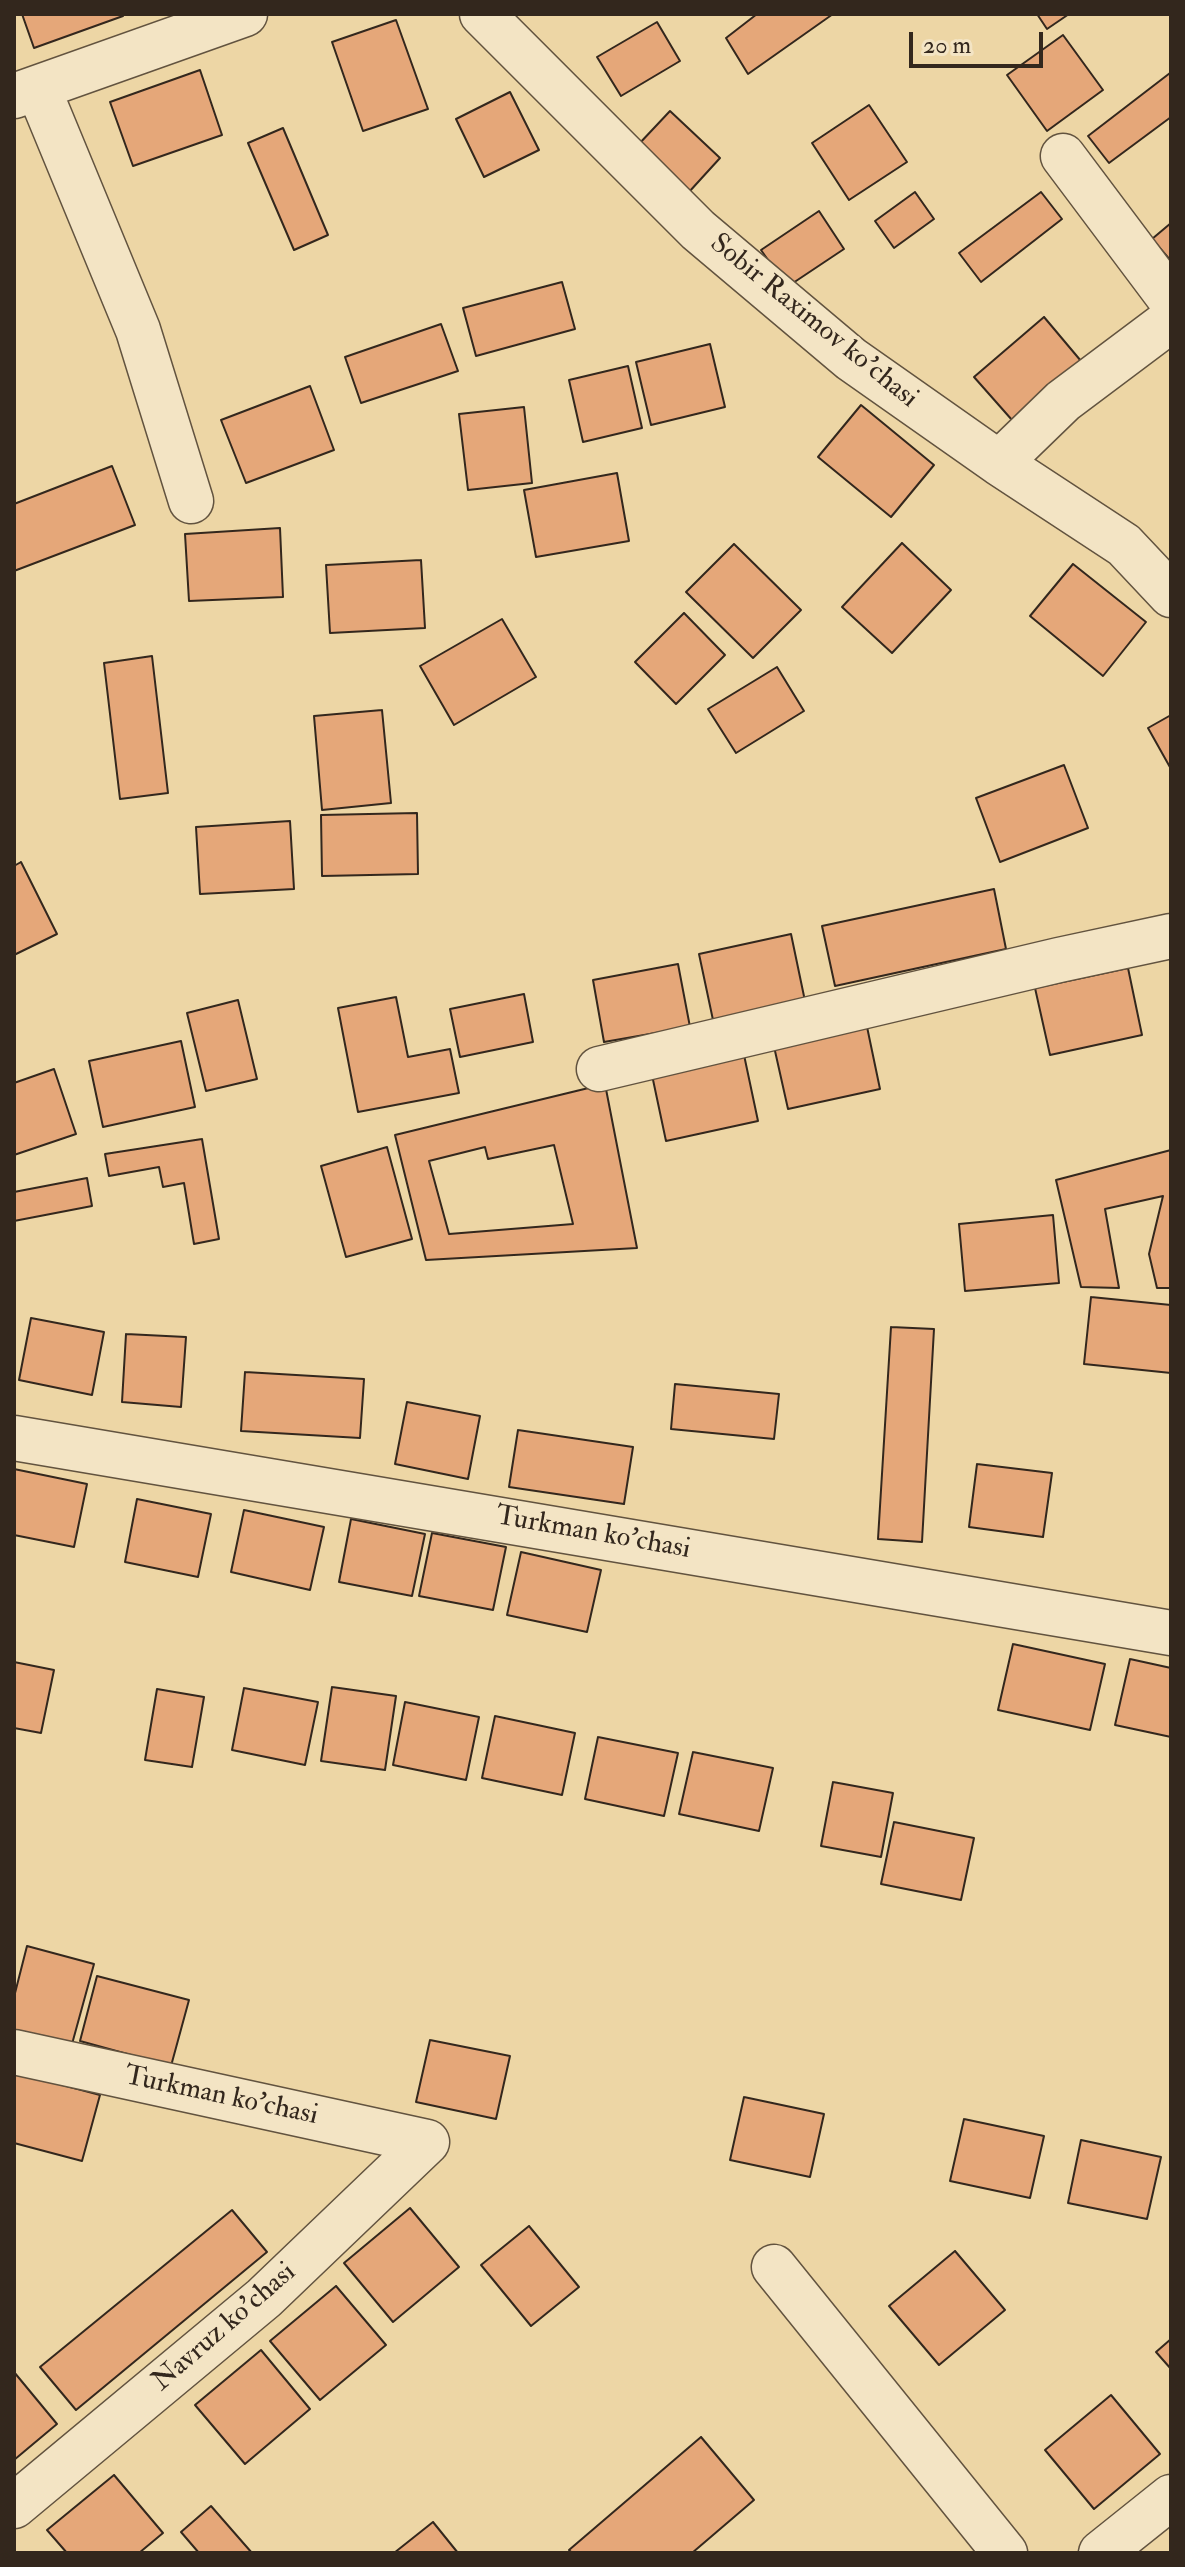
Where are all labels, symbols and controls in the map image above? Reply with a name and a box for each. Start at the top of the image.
scale bar [913,16,1047,66]
text: 20 m [923,30,971,61]
street label: Sobir Raximov ko'chasi [702,228,924,416]
street label: Turkman ko'chasi [493,1500,693,1568]
street label: Turkman ko'chasi [121,2060,321,2134]
street label: Navruz ko'chasi [146,2257,304,2399]

